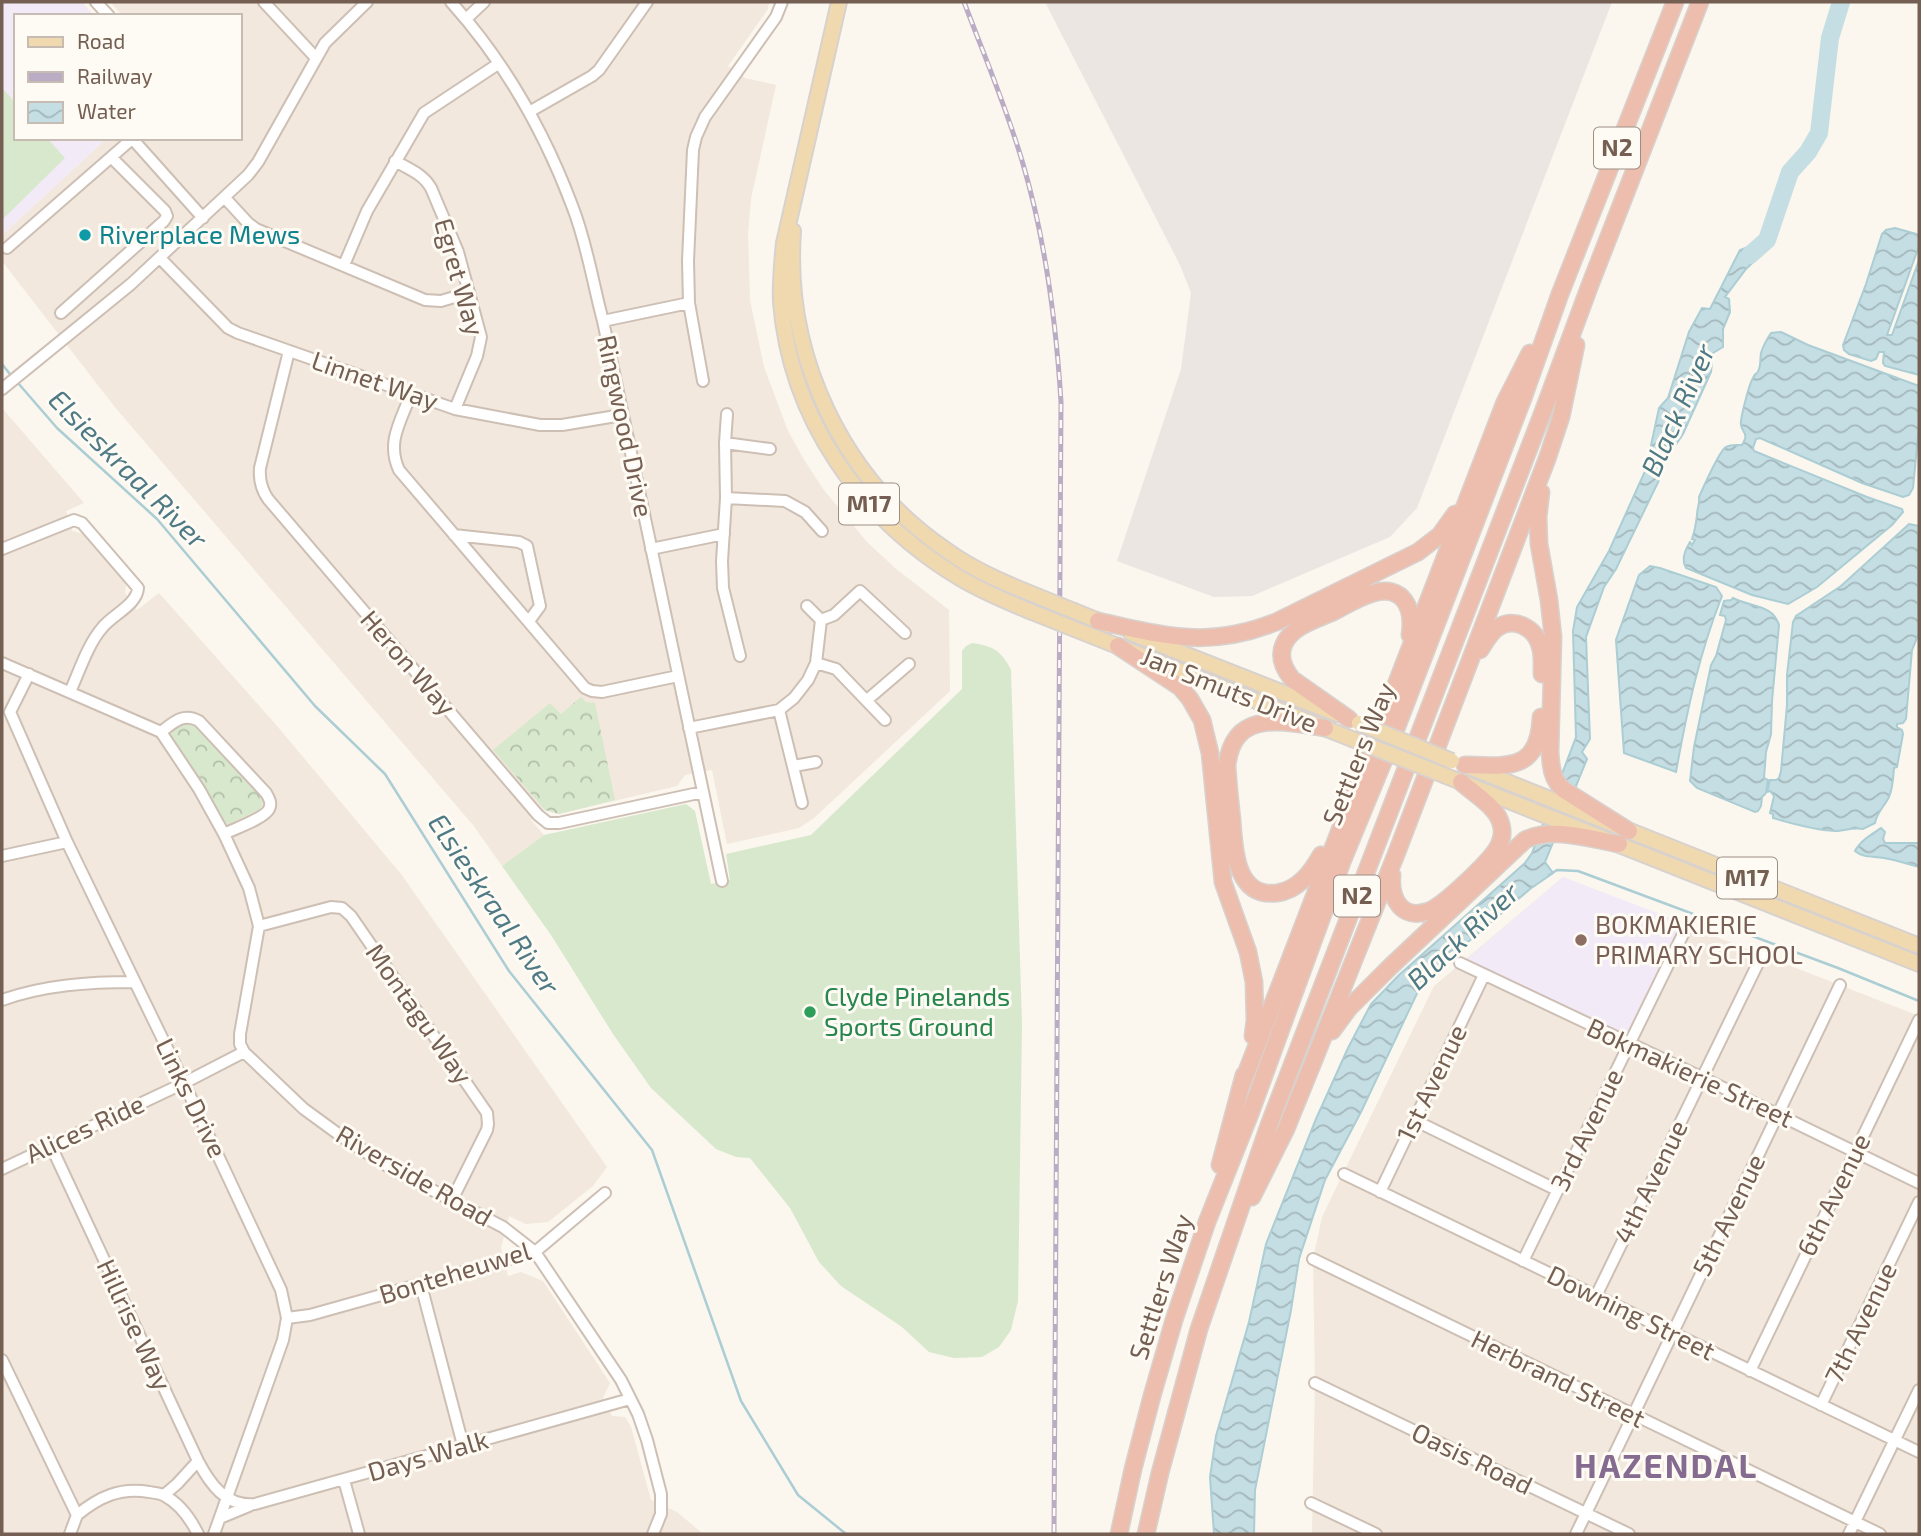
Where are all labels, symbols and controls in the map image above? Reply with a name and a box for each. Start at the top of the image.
legend [14,14,242,140]
text: Road [77,28,125,53]
text: Railway [77,63,153,88]
text: Water [77,98,136,123]
road number: N2 [1594,128,1640,168]
street label: Egret Way [429,214,492,339]
place label: Riverplace Mews [99,218,300,249]
marker: Riverplace Mews [77,227,93,243]
street label: Ringwood Drive [592,332,661,520]
water label: Black River [1633,337,1722,481]
street label: Linnet Way [308,343,443,416]
water label: Elsieskraal River [42,382,216,555]
road number: M17 [839,484,899,524]
street label: Heron Way [355,603,463,721]
street label: Jan Smuts Drive [1137,639,1322,738]
street label: Settlers Way [1315,677,1400,829]
water label: Elsieskraal River [422,807,568,1001]
road number: M17 [1717,858,1777,898]
water label: Black River [1399,874,1526,996]
road number: N2 [1334,876,1380,916]
place label: BOKMAKIERIE PRIMARY SCHOOL [1595,908,1803,969]
marker: BOKMAKIERIE PRIMARY SCHOOL [1573,932,1589,948]
street label: Montagu Way [360,937,480,1089]
place label: Clyde Pinelands Sports Ground [824,980,1010,1041]
marker: Clyde Pinelands Sports Ground [802,1004,818,1020]
street label: Bokmakierie Street [1583,1010,1799,1133]
street label: 1st Avenue [1389,1019,1472,1146]
street label: Links Drive [150,1033,235,1162]
street label: 3rd Avenue [1543,1063,1628,1195]
street label: Alices Ride [20,1087,149,1169]
street label: 4th Avenue [1607,1115,1693,1248]
street label: Riverside Road [331,1118,498,1232]
street label: 6th Avenue [1790,1128,1876,1261]
street label: 5th Avenue [1685,1149,1770,1280]
street label: Settlers Way [1121,1209,1198,1363]
street label: Bonteheuwel [375,1234,534,1309]
street label: Hillrise Way [91,1254,179,1395]
street label: 7th Avenue [1817,1257,1902,1388]
street label: Downing Street [1543,1258,1721,1366]
street label: Herbrand Street [1467,1322,1651,1433]
street label: Oasis Road [1407,1415,1538,1500]
street label: Days Walk [364,1423,491,1486]
district label: HAZENDAL [1574,1445,1758,1485]

